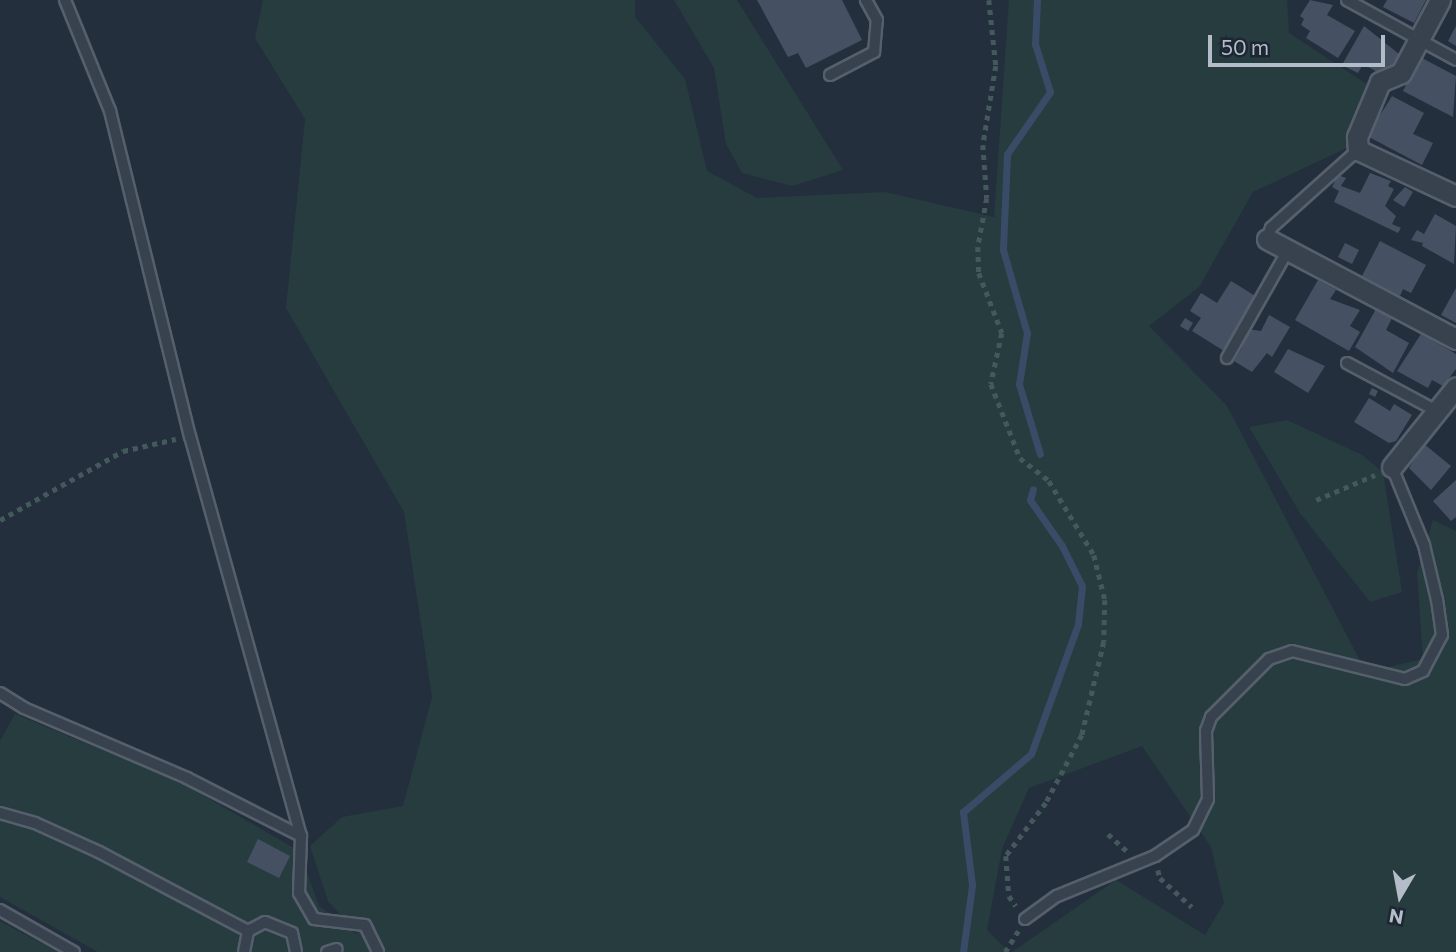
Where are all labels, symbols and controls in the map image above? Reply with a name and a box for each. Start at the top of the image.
scale bar [1211,21,1388,65]
text: 50 m [1221,34,1269,59]
north arrow [1365,861,1435,931]
text: N [1387,905,1405,930]

